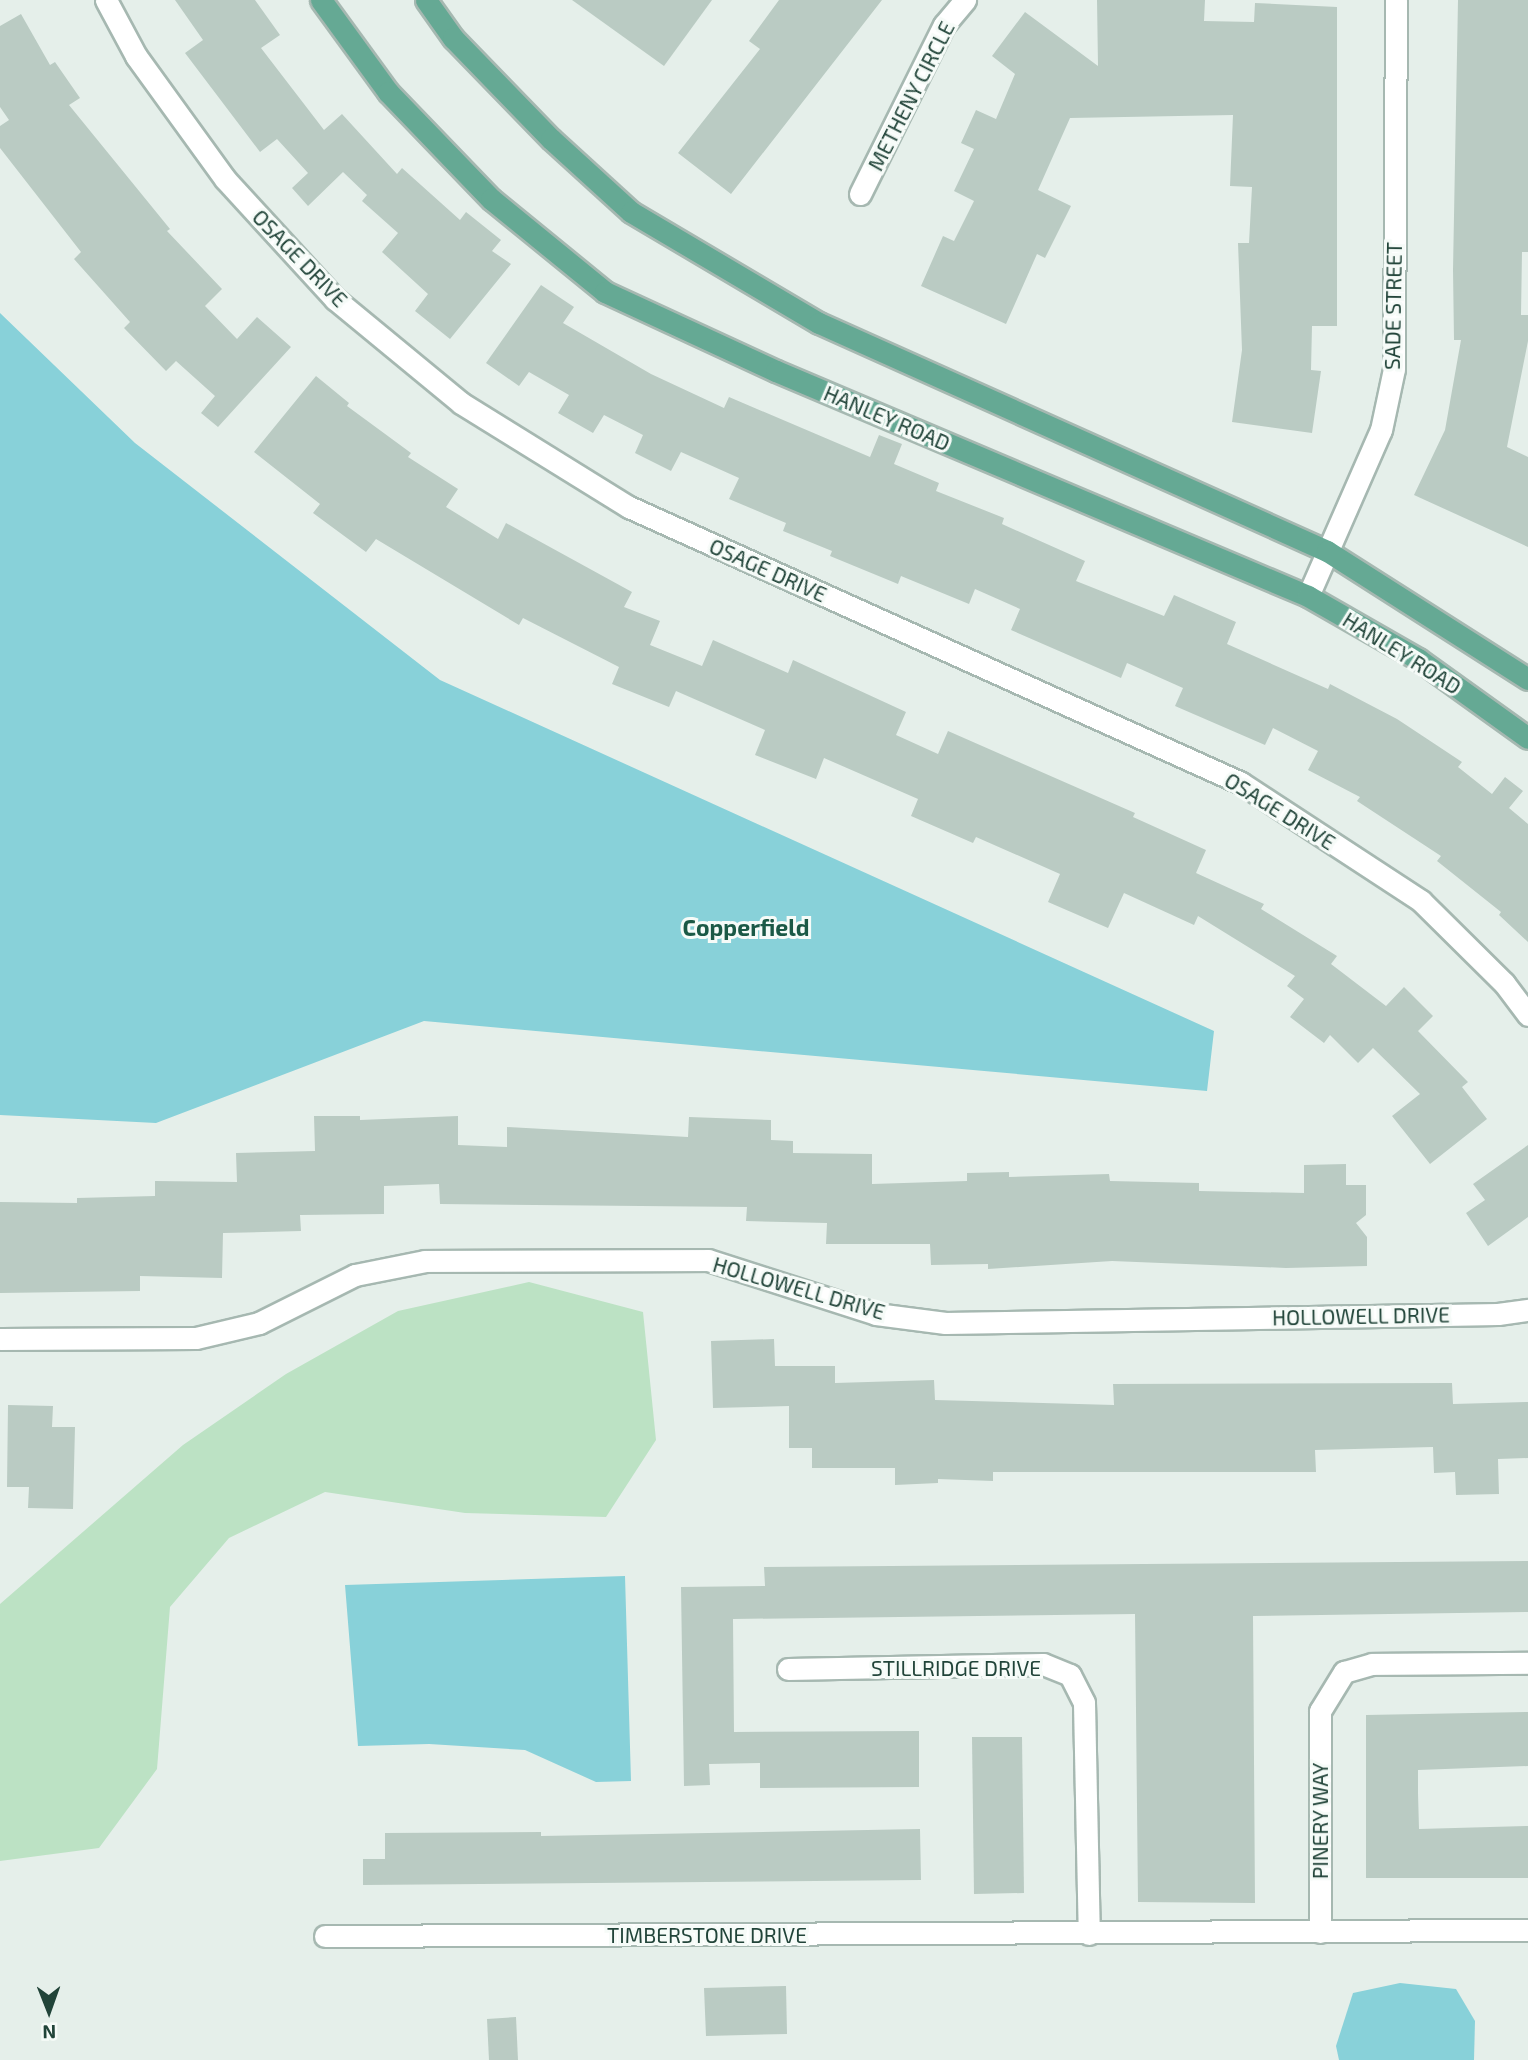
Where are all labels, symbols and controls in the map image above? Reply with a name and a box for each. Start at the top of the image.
street label: METHENY CIRCLE [862,17,960,175]
street label: OSAGE DRIVE [247,204,353,312]
street label: SADE STREET [1379,242,1407,370]
street label: HANLEY ROAD [820,380,954,456]
street label: OSAGE DRIVE [706,533,830,607]
street label: HANLEY ROAD [1338,607,1466,699]
street label: OSAGE DRIVE [1220,767,1340,855]
district label: Copperfield [682,913,810,941]
street label: HOLLOWELL DRIVE [710,1251,888,1325]
street label: HOLLOWELL DRIVE [1272,1302,1450,1330]
street label: STILLRIDGE DRIVE [871,1655,1041,1681]
street label: PINERY WAY [1307,1762,1333,1880]
street label: TIMBERSTONE DRIVE [607,1922,807,1948]
north arrow [14,1976,84,2046]
text: N [42,2021,56,2044]

